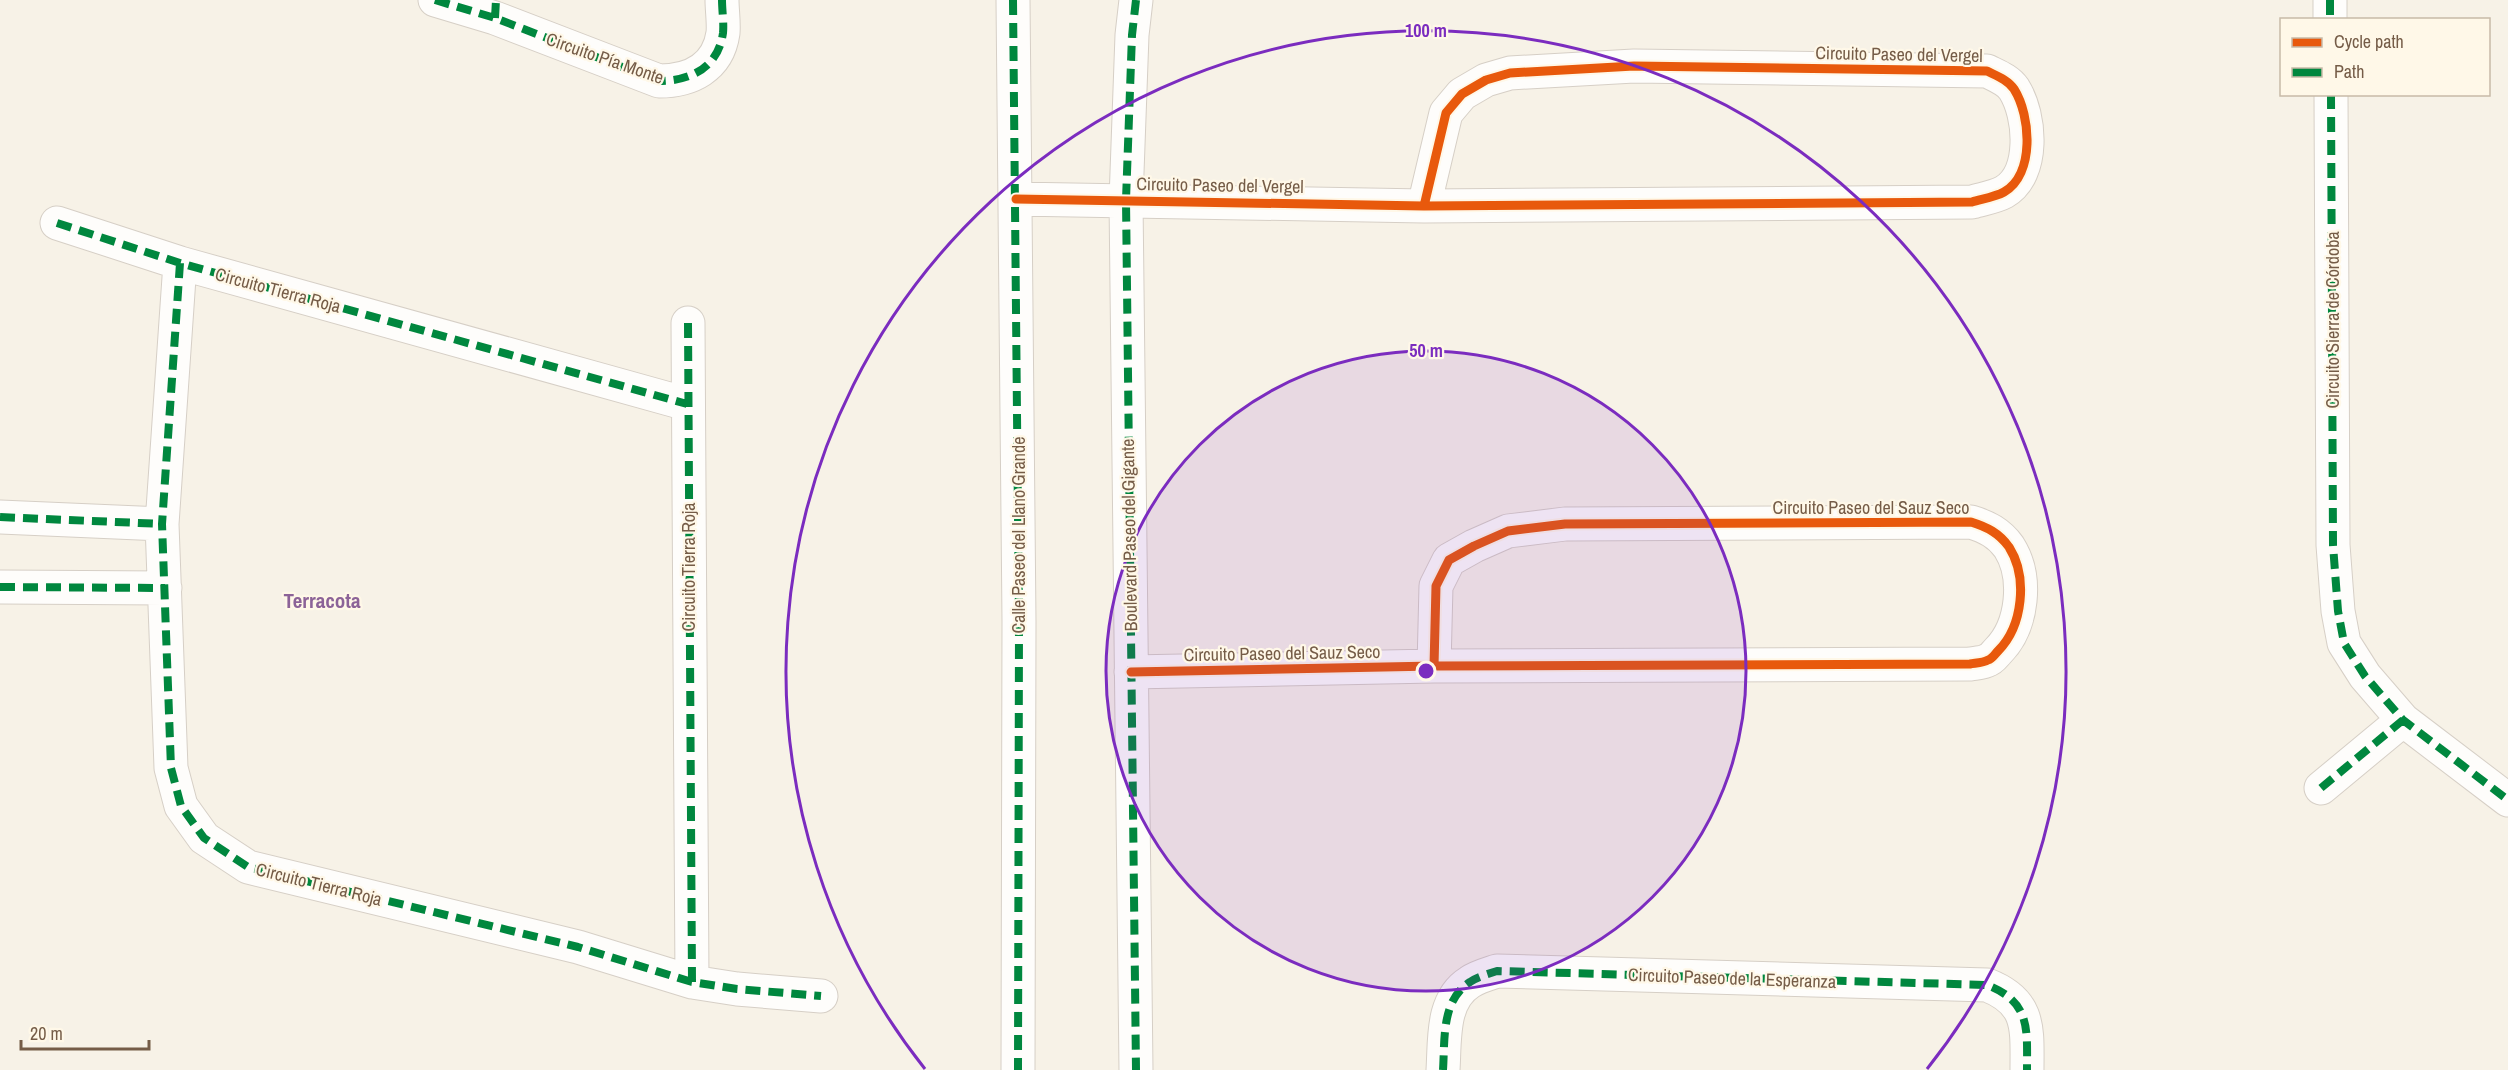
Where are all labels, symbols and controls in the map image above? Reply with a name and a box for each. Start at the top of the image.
text: 100 m [1405,18,1447,43]
legend [2280,18,2490,96]
street label: Circuito Pía Monte [543,26,667,90]
text: Cycle path [2334,29,2404,54]
street label: Circuito Paseo del Vergel [1815,40,1983,68]
text: Path [2334,59,2364,84]
street label: Circuito Paseo del Vergel [1136,171,1304,199]
street label: Circuito Sierra de Córdoba [2320,231,2345,409]
street label: Circuito Tierra Roja [212,261,344,319]
text: 50 m [1409,338,1443,363]
street label: Calle Paseo del Llano Grande [1006,437,1031,633]
street label: Boulevard Paseo del Gigante [1115,438,1143,632]
street label: Circuito Paseo del Sauz Seco [1773,495,1969,520]
street label: Circuito Tierra Roja [676,502,701,632]
district label: Terracota [283,586,361,615]
street label: Circuito Paseo del Sauz Seco [1183,639,1381,667]
centre of rings [1416,661,1436,681]
street label: Circuito Tierra Roja [253,856,385,912]
street label: Circuito Paseo de la Esperanza [1627,962,1837,994]
scale bar [21,1013,148,1051]
text: 20 m [30,1021,63,1046]

